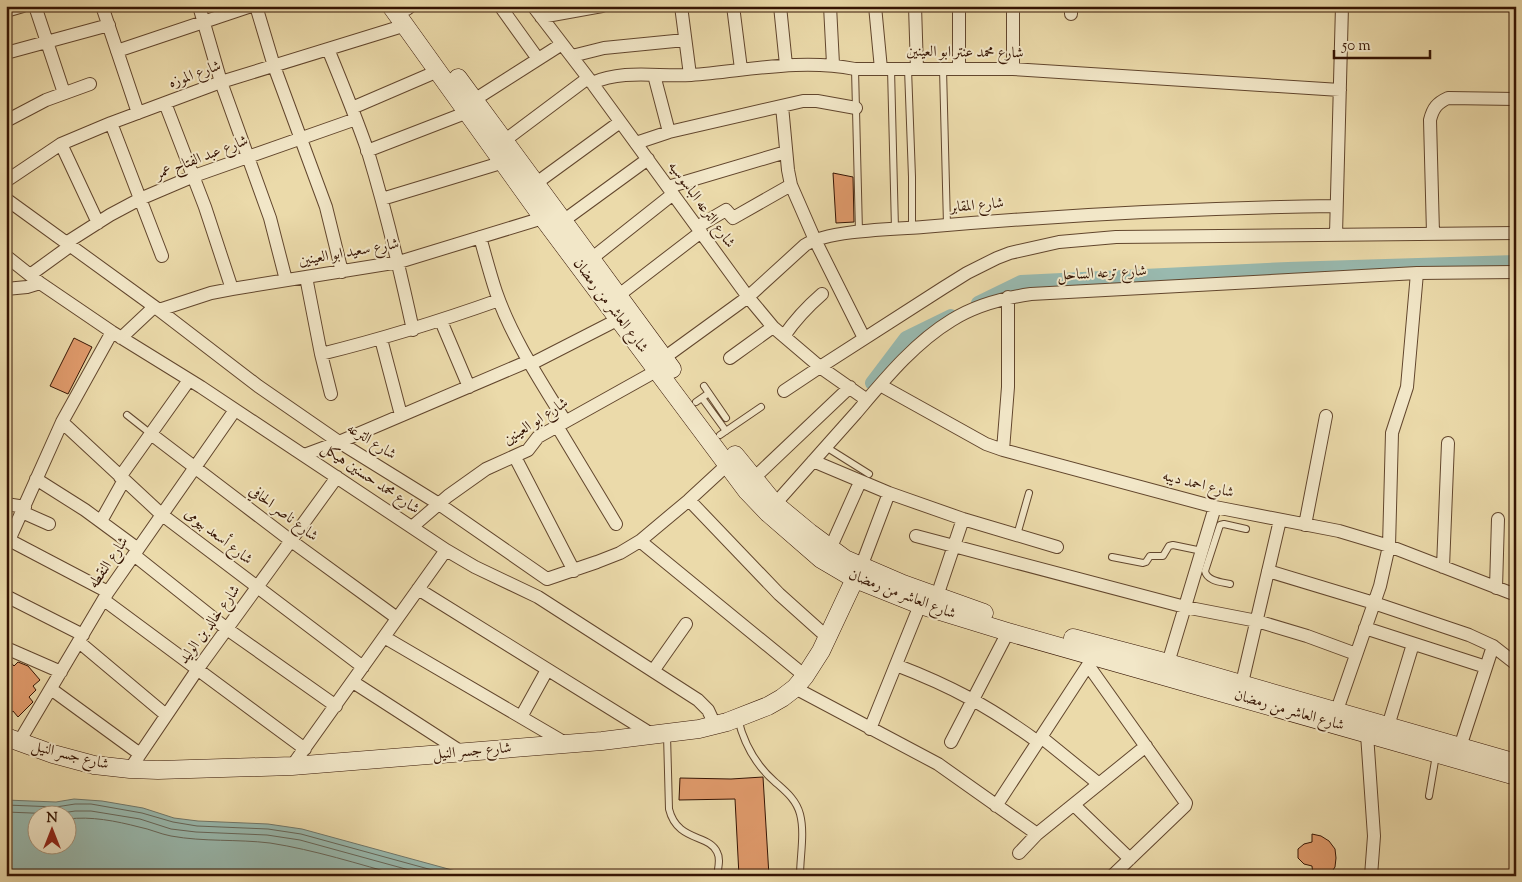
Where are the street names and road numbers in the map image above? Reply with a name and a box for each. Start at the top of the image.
street label: شارع محمد عنتر ابو العينين [906,41,1024,66]
street label: شارع الموزه [166,56,225,95]
street label: شارع عبد الفتاح عمر [151,131,252,187]
street label: شارع الترعه الباسوسيه [662,157,740,253]
street label: شارع المقابر [947,193,1005,220]
street label: شارع سعيد ابو العينين [297,234,401,273]
street label: شارع العاشر من رمضان [567,254,653,358]
street label: شارع ترعه الساحل [1057,261,1147,288]
street label: شارع ابو العينين [499,393,573,452]
street label: شارع الترعه [342,419,400,466]
street label: شارع محمد حسنين هيكل [316,438,423,521]
street label: شارع احمد ديبه [1160,466,1236,505]
street label: شارع ناصر الحافي [243,481,322,548]
street label: شارع أسعد بيومى [179,502,258,571]
street label: شارع النقطه [84,533,135,594]
street label: شارع العاشر من رمضان [845,565,959,626]
street label: شارع خالد بن الوليد [174,581,247,669]
street label: شارع العاشر من رمضان [1231,685,1347,738]
street label: شارع جسر النيل [29,736,111,777]
street label: شارع جسر النيل [432,738,512,767]

